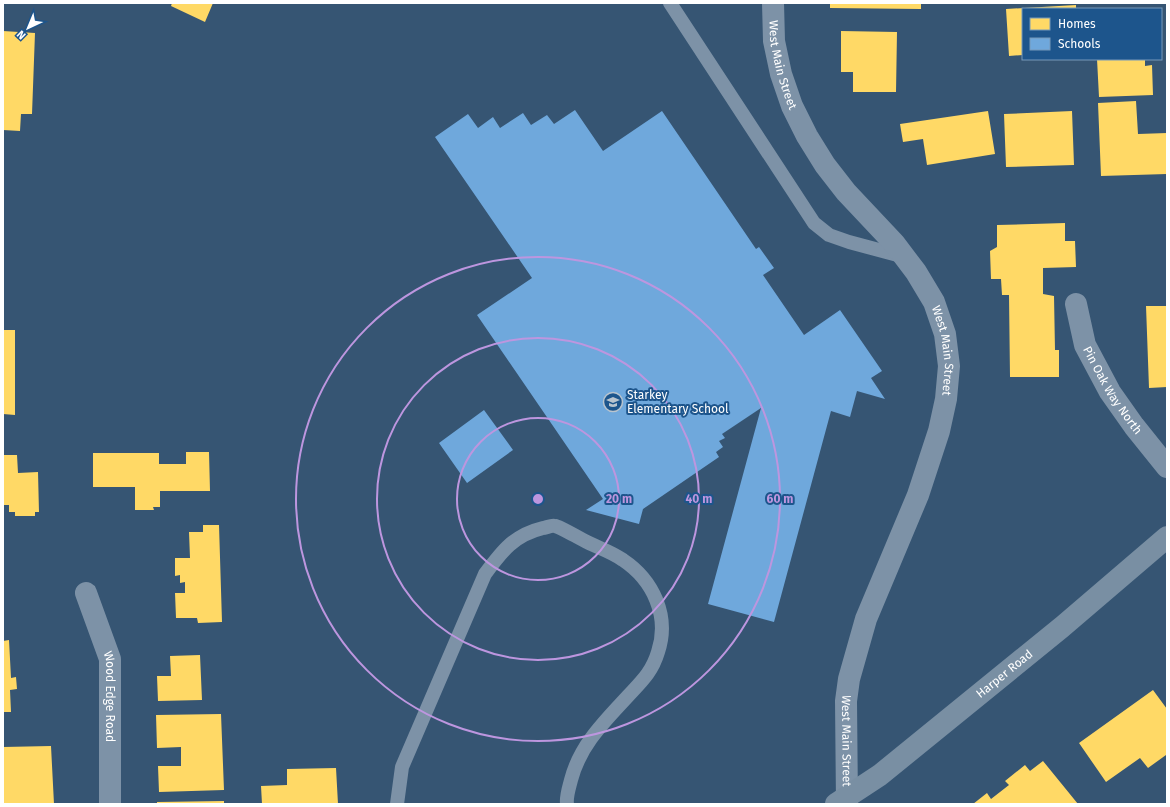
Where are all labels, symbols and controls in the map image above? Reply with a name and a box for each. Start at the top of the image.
north arrow [8,8,48,48]
legend [1022,8,1162,60]
text: Homes [1058,17,1096,31]
street label: West Main Street [766,20,800,113]
text: N [14,28,29,42]
text: Schools [1058,37,1101,51]
street label: West Main Street [929,304,956,397]
street label: Pin Oak Way North [1080,344,1145,437]
place label: Starkey Elementary School [627,388,729,416]
school or university icon: Starkey Elementary School [602,391,624,413]
centre of rings [531,492,545,506]
text: 20 m [606,492,632,506]
text: 40 m [686,492,712,506]
text: 60 m [767,492,793,506]
street label: Harper Road [973,647,1035,701]
street label: Wood Edge Road [101,649,117,742]
street label: West Main Street [839,694,854,787]

